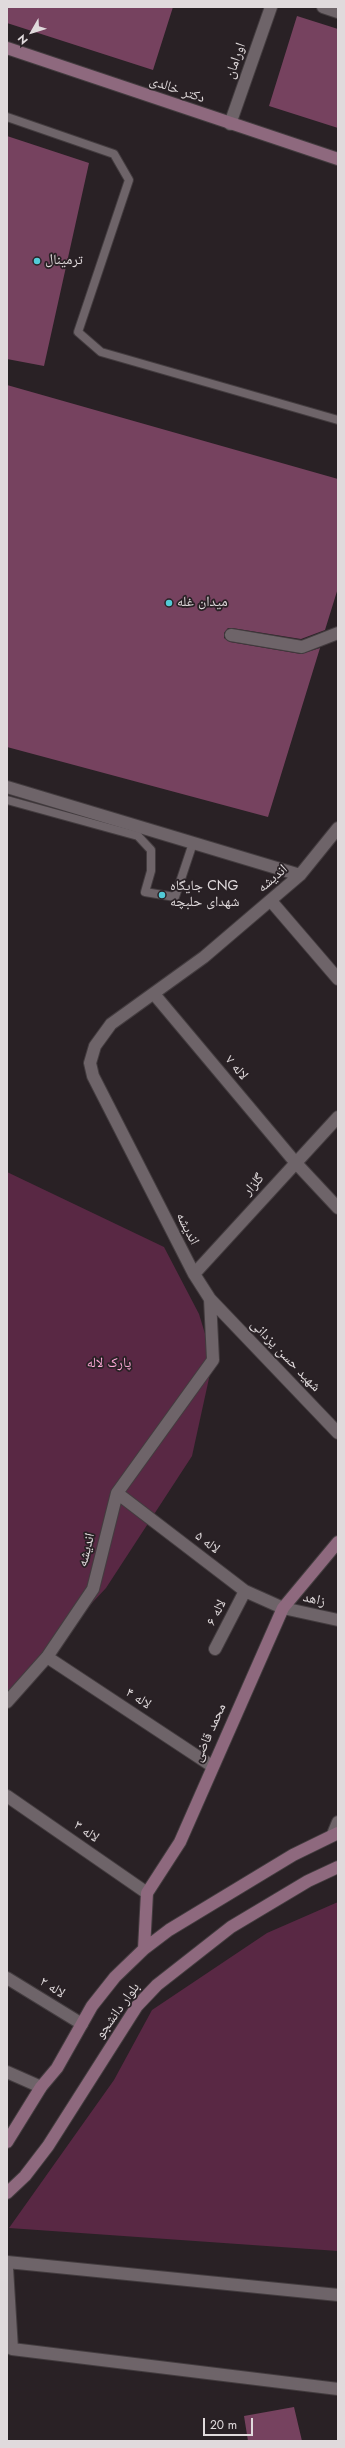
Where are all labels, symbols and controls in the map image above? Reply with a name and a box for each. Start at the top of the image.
north arrow [12,12,52,52]
text: N [14,31,32,48]
street label: اورامان [222,41,250,81]
street label: دکتر خالدی [147,73,207,107]
place label: ترمینال [45,253,83,269]
marker: ترمینال [32,256,42,266]
place label: میدان غله [177,595,228,611]
marker: میدان غله [164,598,174,608]
street label: اندیشه [255,861,291,897]
place label: جایگاه CNG شهدای حلبچه [170,879,239,912]
marker: جایگاه CNG شهدای حلبچه [157,890,167,900]
street label: لاله ۷ [221,1052,251,1084]
street label: گلزار [240,1171,268,1199]
street label: اندیشه [172,1210,202,1248]
street label: شهید حسن یزدانی [246,1316,324,1396]
park label: پارک لاله [87,1356,131,1372]
street label: لاله ۵ [191,1528,223,1558]
street label: اندیشه [75,1531,99,1569]
street label: زاهد [301,1589,327,1611]
street label: لاله ۶ [203,1597,231,1629]
street label: لاله ۴ [122,1685,154,1713]
street label: محمد قاضی [190,1701,230,1765]
street label: لاله ۳ [70,1817,102,1847]
street label: لاله ۲ [36,1974,68,2002]
street label: بلوار دانشجو [92,1980,144,2042]
scale bar [205,2410,255,2436]
text: 20 m [210,2416,237,2434]

